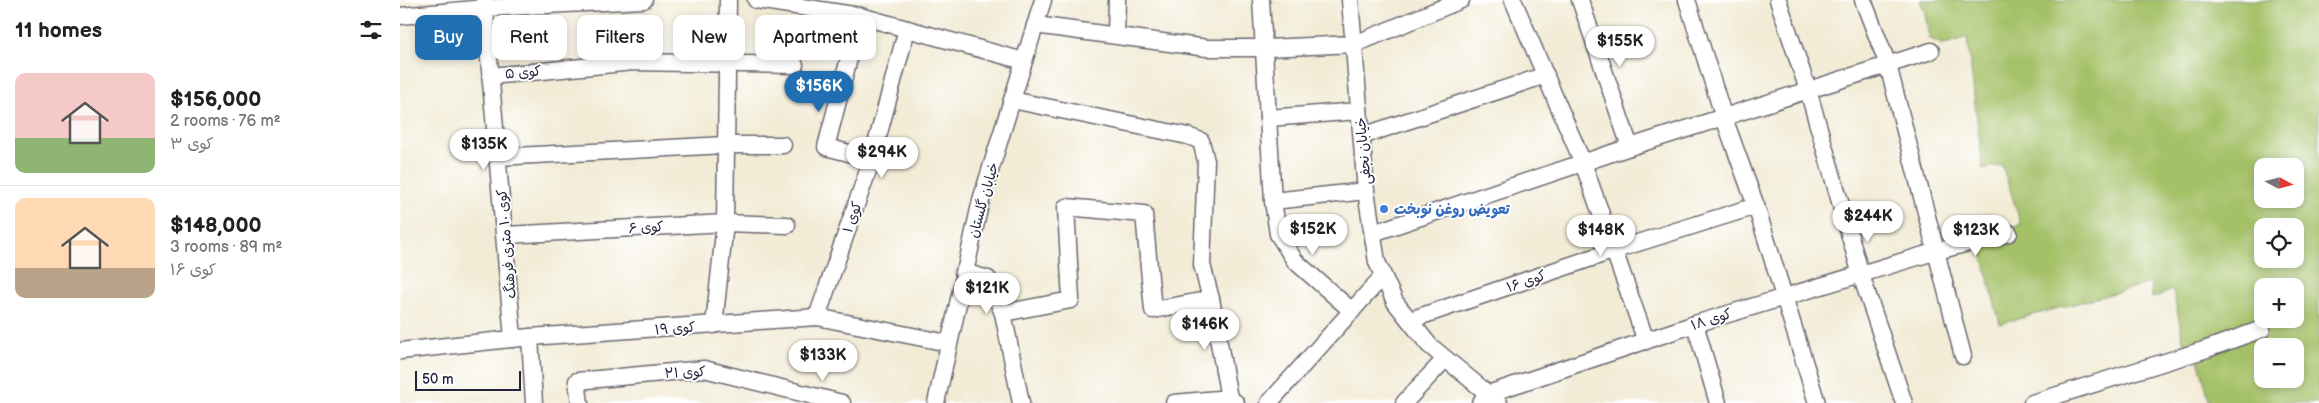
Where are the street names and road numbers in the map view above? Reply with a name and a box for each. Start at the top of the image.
street label: کوی ۵ [504,62,542,83]
street label: خیابان نجفی [1352,117,1375,185]
street label: خیابان گلستان [965,161,1002,240]
street label: کوی ۱۰ متری فرهنگ [493,188,520,299]
street label: کوی ۱ [839,199,866,235]
street label: کوی ۶ [628,218,664,237]
street label: کوی ۱۶ [1504,267,1548,296]
street label: کوی ۱۸ [1689,305,1734,334]
street label: کوی ۱۹ [654,319,696,338]
street label: کوی ۲۱ [664,363,706,382]

